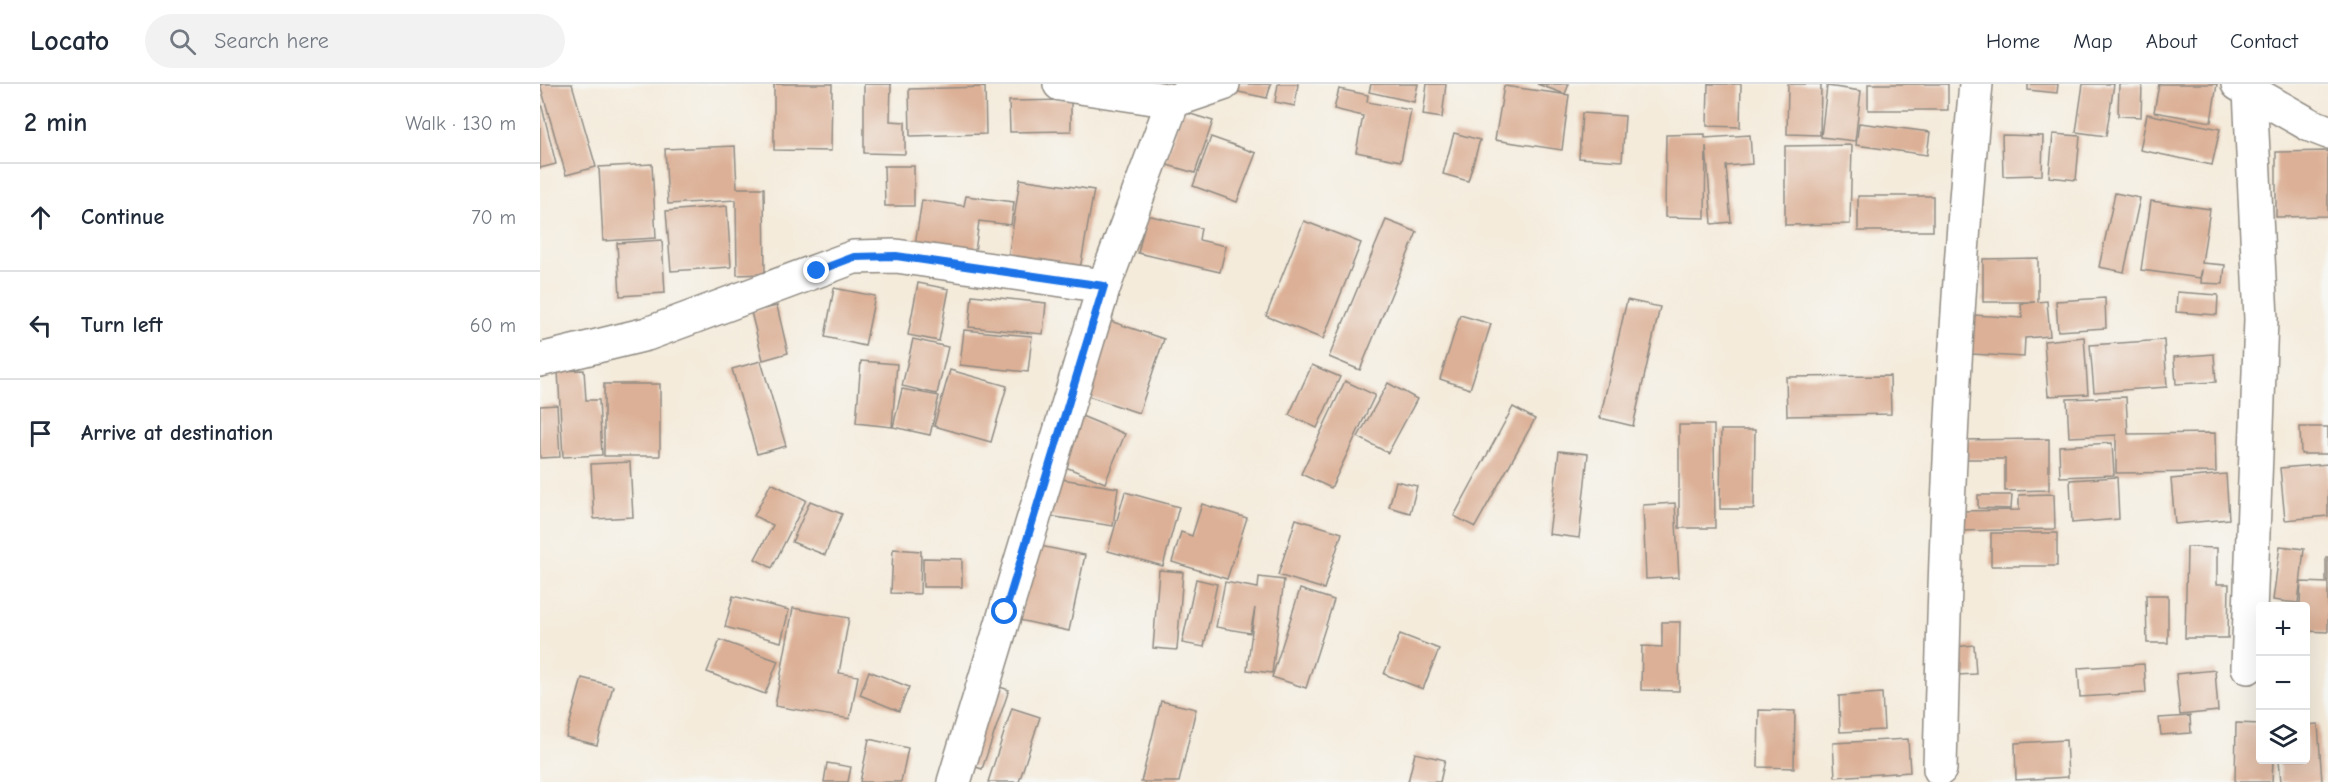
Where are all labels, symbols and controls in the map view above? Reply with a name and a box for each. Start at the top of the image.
search box [145,14,565,68]
text: Locato [30,25,109,57]
icon: search [166,25,199,58]
text: Search here [214,28,329,54]
text: Home [1986,29,2040,53]
text: Map [2073,29,2113,53]
text: About [2146,29,2197,53]
text: Contact [2230,29,2298,53]
text: 2 min [24,108,87,138]
text: Walk · 130 m [405,112,516,135]
icon: ahead [24,201,57,234]
text: Continue [81,204,164,230]
text: 70 m [471,206,516,229]
route end [803,257,829,283]
icon: left [24,309,57,342]
text: Turn left [81,312,163,338]
text: 60 m [470,314,516,337]
icon: arrive [24,417,57,450]
text: Arrive at destination [81,420,273,446]
route start [991,598,1017,624]
map controls [2256,602,2310,764]
button: + [2256,602,2310,656]
button: − [2256,656,2310,710]
button: layers [2256,710,2310,764]

